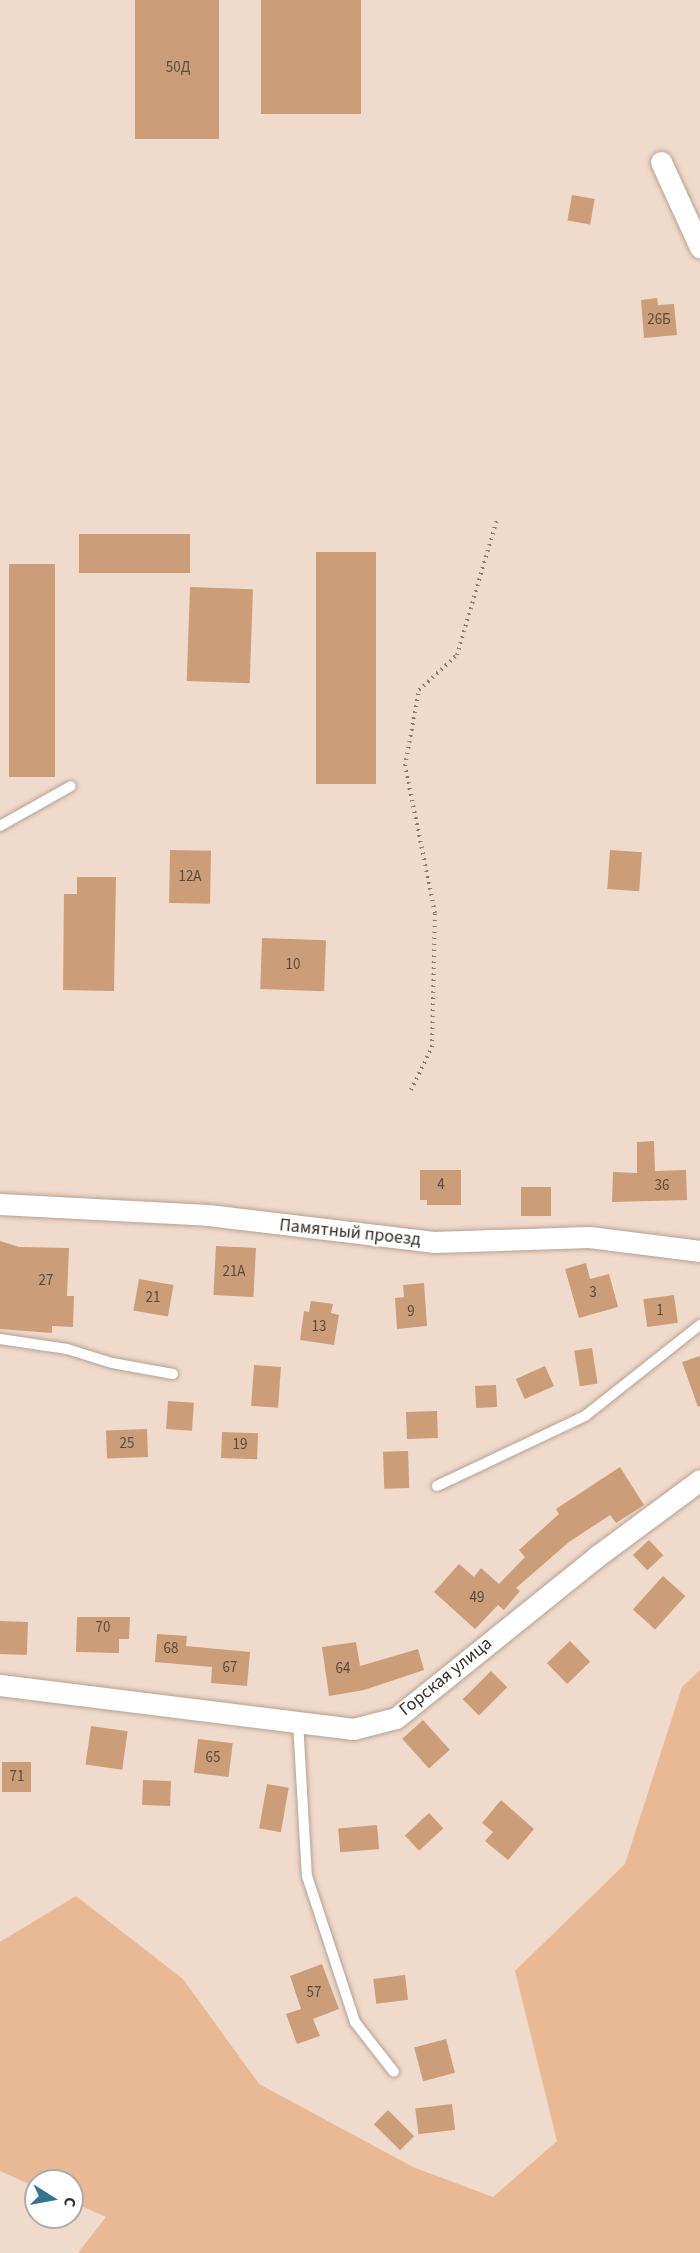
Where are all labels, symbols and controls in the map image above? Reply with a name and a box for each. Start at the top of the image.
house number: 50Д [166,59,190,77]
house number: 26Б [647,311,671,329]
house number: 12А [178,868,202,886]
house number: 10 [286,956,300,974]
house number: 4 [437,1176,445,1194]
house number: 36 [655,1177,669,1195]
street label: Памятный проезд [278,1215,422,1251]
house number: 21А [222,1263,246,1281]
house number: 27 [39,1272,53,1290]
house number: 3 [589,1284,597,1302]
house number: 21 [146,1289,160,1307]
house number: 1 [656,1302,664,1320]
house number: 9 [407,1303,415,1321]
house number: 13 [312,1318,326,1336]
house number: 25 [120,1435,134,1453]
house number: 19 [233,1436,247,1454]
house number: 49 [470,1589,484,1607]
house number: 70 [96,1619,110,1637]
street label: Горская улица [395,1633,497,1721]
house number: 68 [164,1640,178,1658]
house number: 67 [223,1659,237,1677]
house number: 64 [336,1660,350,1678]
house number: 65 [206,1749,220,1767]
house number: 71 [10,1768,24,1786]
house number: 57 [307,1984,321,2002]
north arrow [24,2169,84,2229]
text: С [58,2195,81,2209]

